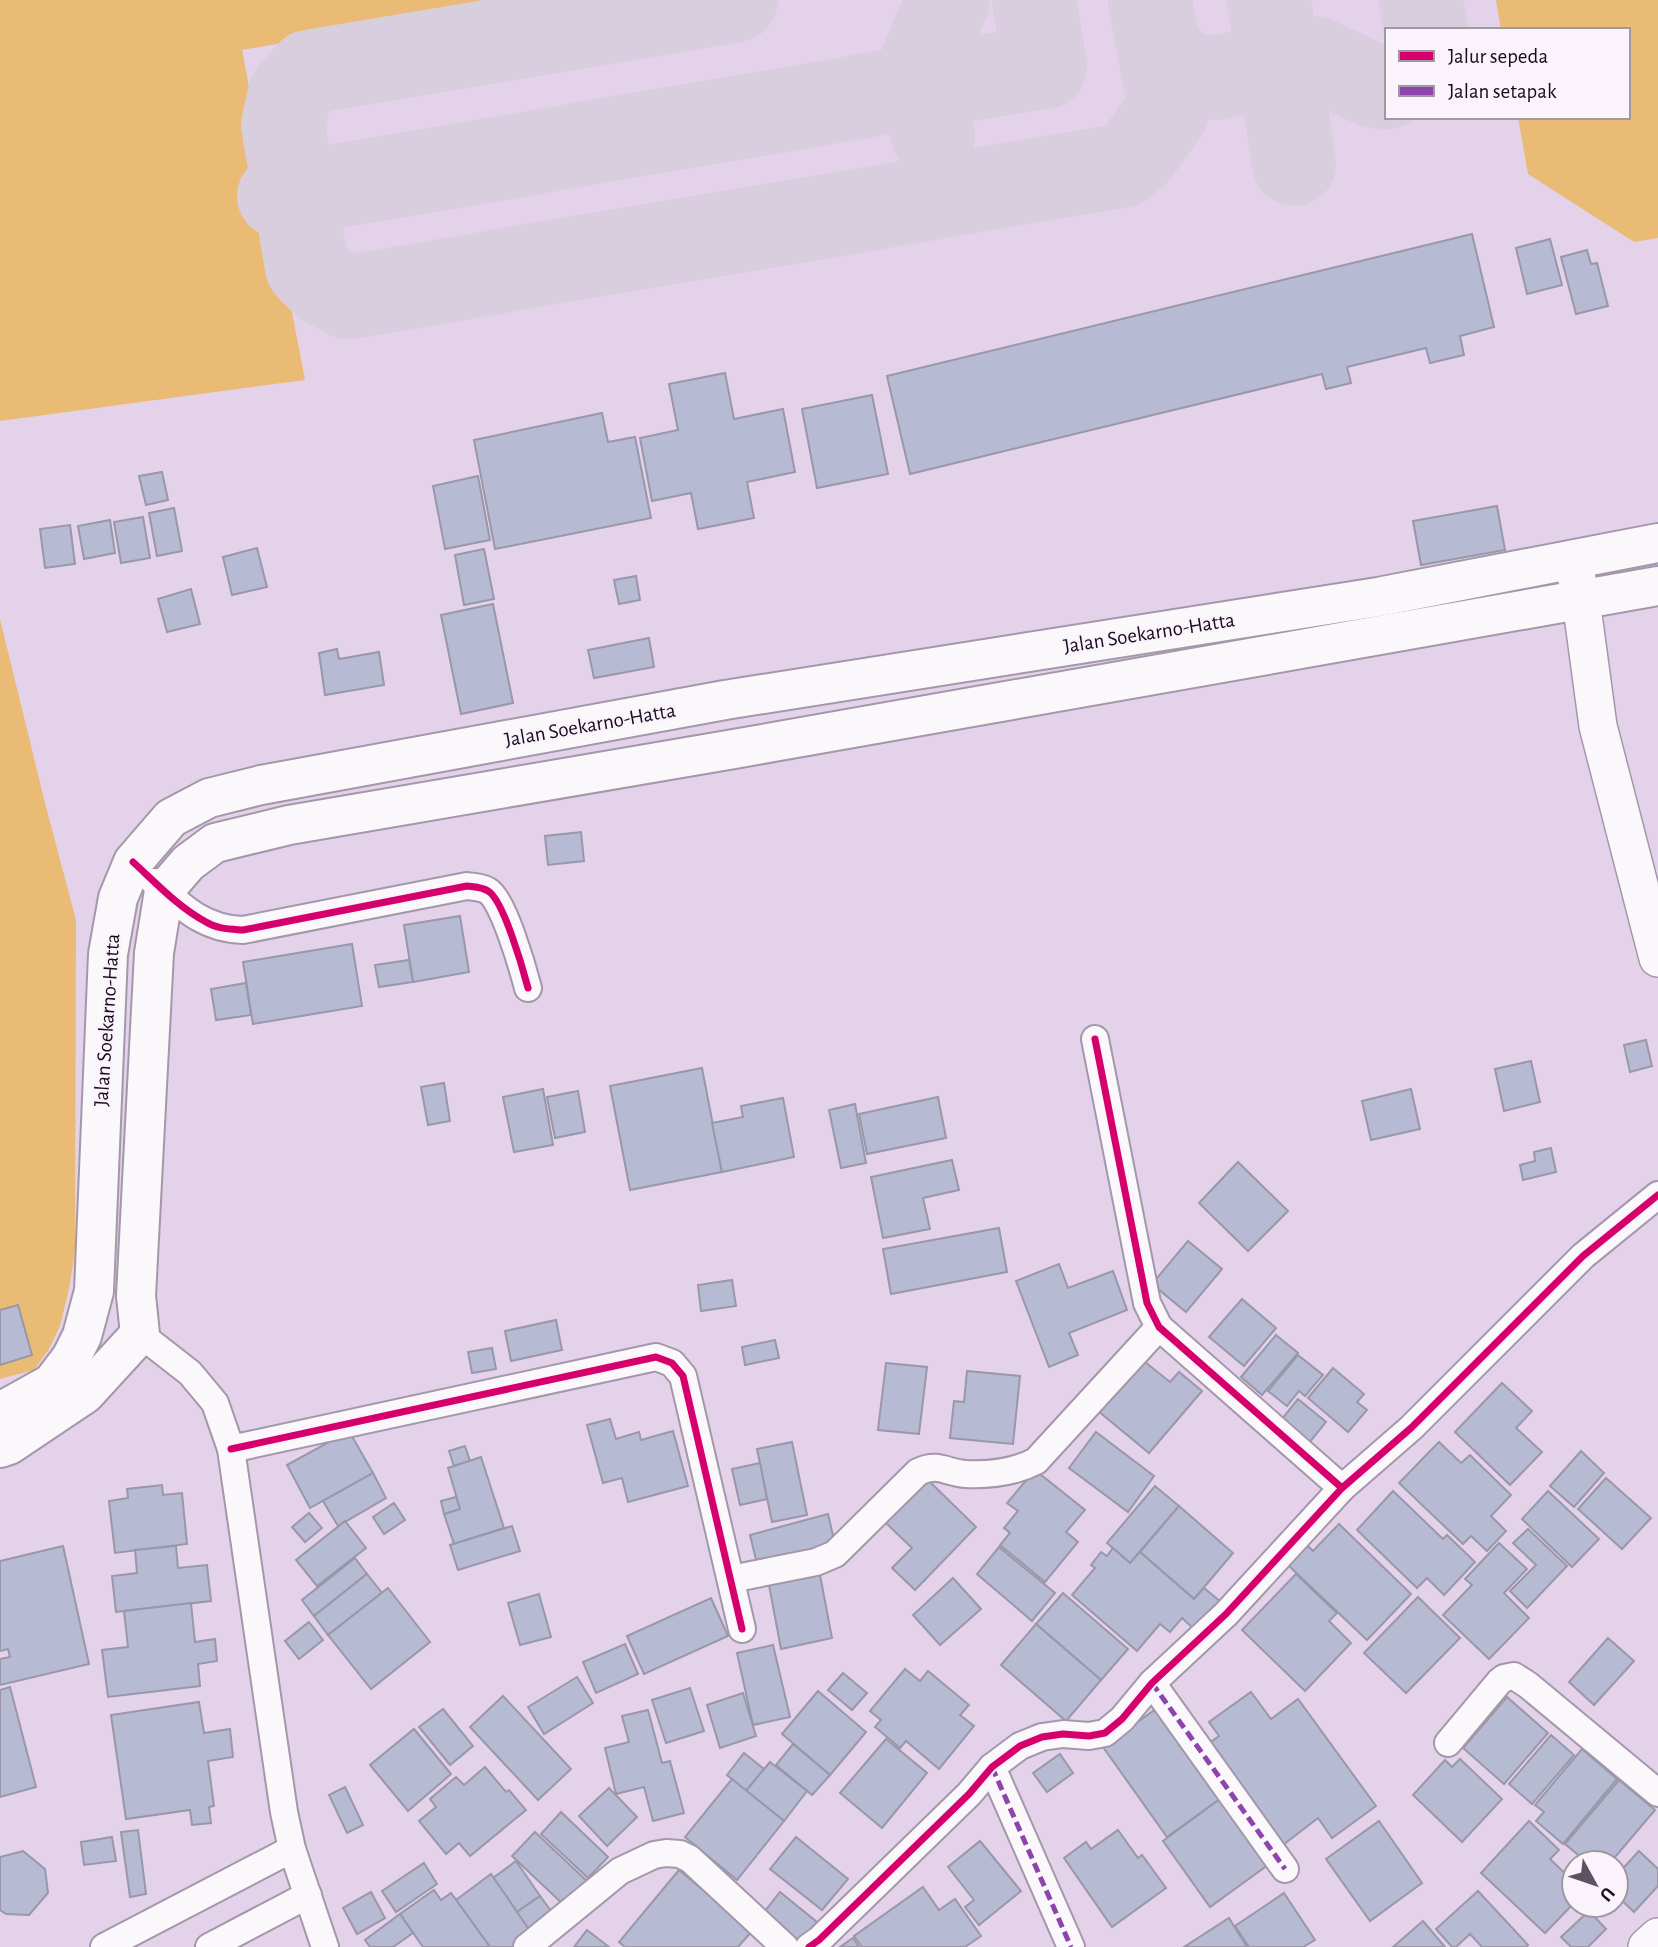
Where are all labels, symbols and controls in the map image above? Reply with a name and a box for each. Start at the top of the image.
legend [1385,28,1630,119]
text: Jalur sepeda [1448,46,1548,67]
text: Jalan setapak [1448,81,1557,102]
street label: Jalan Soekarno-Hatta [1062,609,1237,657]
street label: Jalan Soekarno-Hatta [503,700,677,750]
street label: Jalan Soekarno-Hatta [90,932,124,1107]
north arrow [1560,1849,1630,1919]
text: U [1596,1883,1618,1905]

